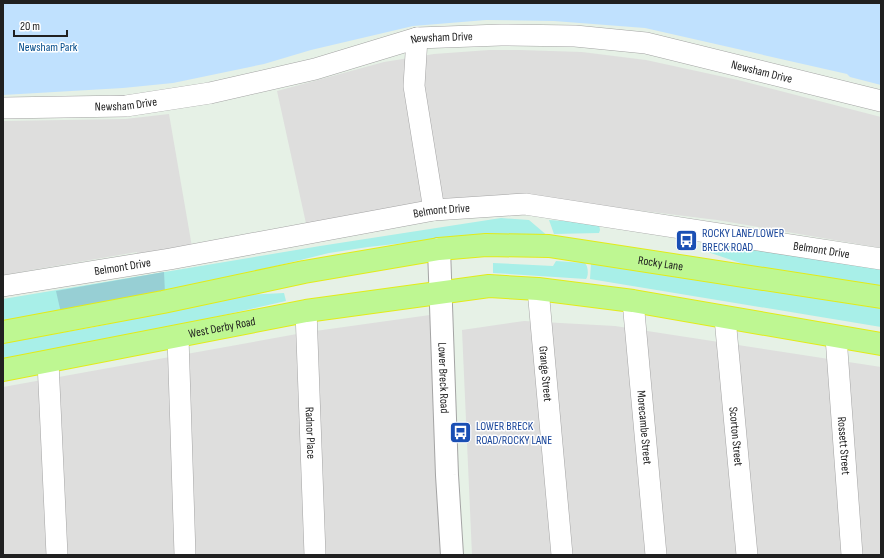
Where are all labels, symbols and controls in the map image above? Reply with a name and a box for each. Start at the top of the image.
scale bar [14,12,67,38]
text: 20 m [20,19,40,34]
street label: Newsham Drive [409,29,473,48]
park label: Newsham Park [19,40,78,55]
street label: Newsham Drive [730,57,794,87]
street label: Newsham Drive [95,94,158,115]
street label: Belmont Drive [412,201,470,222]
place label: ROCKY LANE/LOWER BRECK ROAD [702,226,785,255]
bus stop icon: ROCKY LANE/LOWER BRECK ROAD [673,227,699,253]
street label: Belmont Drive [792,239,851,262]
street label: Rocky Lane [637,253,684,275]
street label: Belmont Drive [93,255,152,279]
street label: West Derby Road [187,314,257,342]
street label: Lower Breck Road [434,342,452,414]
street label: Grange Street [535,345,555,403]
street label: Morecambe Street [633,390,655,466]
street label: Scorton Street [725,406,746,467]
street label: Radnor Place [302,407,318,459]
street label: Rossett Street [834,416,853,476]
place label: LOWER BRECK ROAD/ROCKY LANE [476,419,552,448]
bus stop icon: LOWER BRECK ROAD/ROCKY LANE [448,420,474,446]

